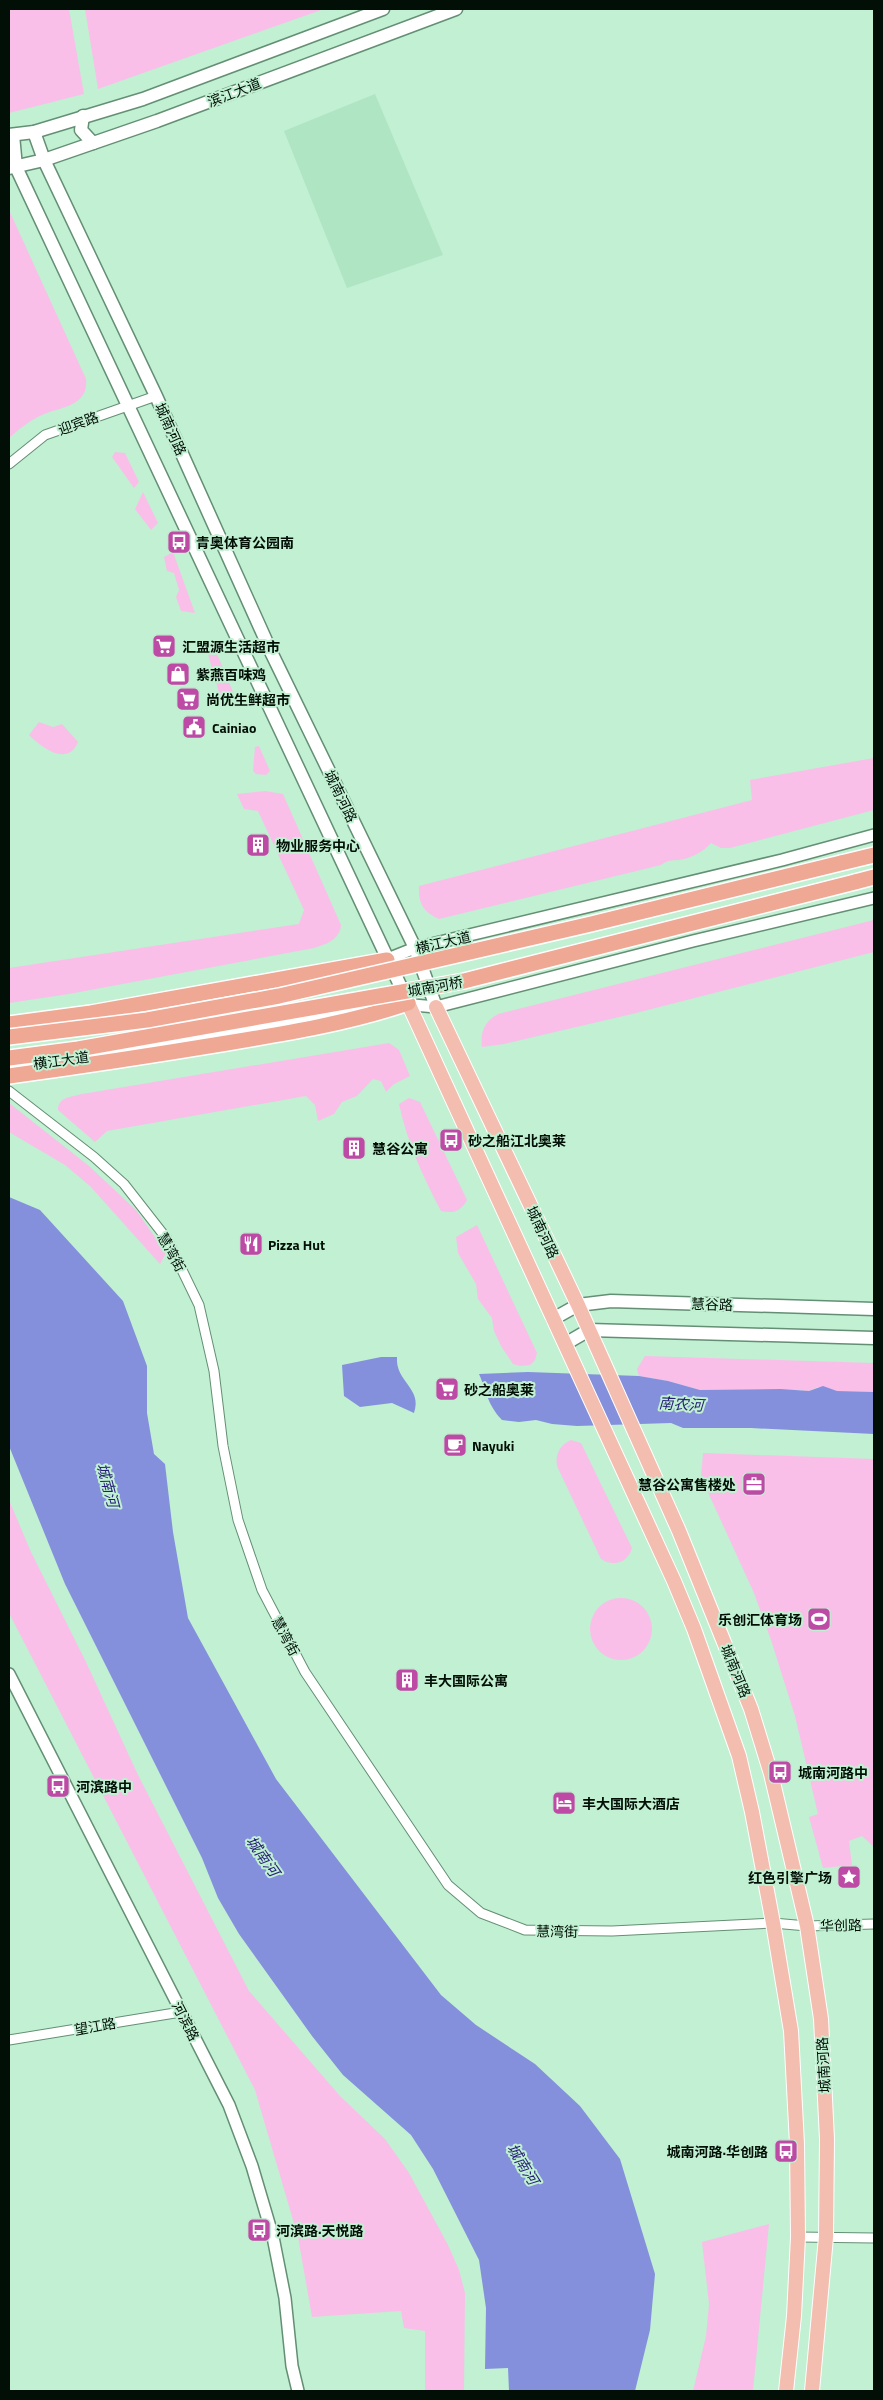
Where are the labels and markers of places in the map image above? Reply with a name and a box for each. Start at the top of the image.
bus stop icon: 青奥体育公园南 [166,529,192,555]
place label: 青奥体育公园南 [196,532,294,553]
supermarket icon: 汇盟源生活超市 [151,633,177,659]
place label: 汇盟源生活超市 [182,636,280,657]
shop icon: 紫燕百味鸡 [165,661,191,687]
place label: 紫燕百味鸡 [196,664,266,685]
supermarket icon: 尚优生鲜超市 [175,686,201,712]
place label: 尚优生鲜超市 [206,689,290,710]
public building icon: Cainiao [181,714,207,740]
place label: Cainiao [212,717,256,738]
building icon: 物业服务中心 [245,832,271,858]
place label: 物业服务中心 [276,835,360,856]
bus stop icon: 砂之船江北奥莱 [438,1127,464,1153]
place label: 砂之船江北奥莱 [468,1130,566,1151]
building icon: 慧谷公寓 [341,1135,367,1161]
place label: 慧谷公寓 [372,1138,428,1159]
restaurant icon: Pizza Hut [238,1231,264,1257]
place label: Pizza Hut [268,1234,325,1255]
supermarket icon: 砂之船奥莱 [434,1376,460,1402]
place label: 砂之船奥莱 [464,1379,534,1400]
cafe icon: Nayuki [442,1432,468,1458]
place label: Nayuki [472,1435,514,1456]
office icon: 慧谷公寓售楼处 [741,1471,767,1497]
place label: 慧谷公寓售楼处 [638,1474,736,1495]
sports icon: 乐创汇体育场 [806,1606,832,1632]
place label: 乐创汇体育场 [718,1609,802,1630]
building icon: 丰大国际公寓 [394,1667,420,1693]
place label: 丰大国际公寓 [424,1670,508,1691]
bus stop icon: 城南河路中 [767,1759,793,1785]
place label: 城南河路中 [798,1762,868,1783]
bus stop icon: 河滨路中 [45,1773,71,1799]
place label: 河滨路中 [76,1776,132,1797]
hotel icon: 丰大国际大酒店 [551,1790,577,1816]
place label: 丰大国际大酒店 [582,1793,680,1814]
place icon: 红色引擎广场 [836,1864,862,1890]
place label: 红色引擎广场 [748,1867,832,1888]
bus stop icon: 城南河路·华创路 [773,2138,799,2164]
place label: 城南河路·华创路 [666,2141,768,2162]
bus stop icon: 河滨路·天悦路 [246,2217,272,2243]
place label: 河滨路·天悦路 [276,2220,364,2241]

